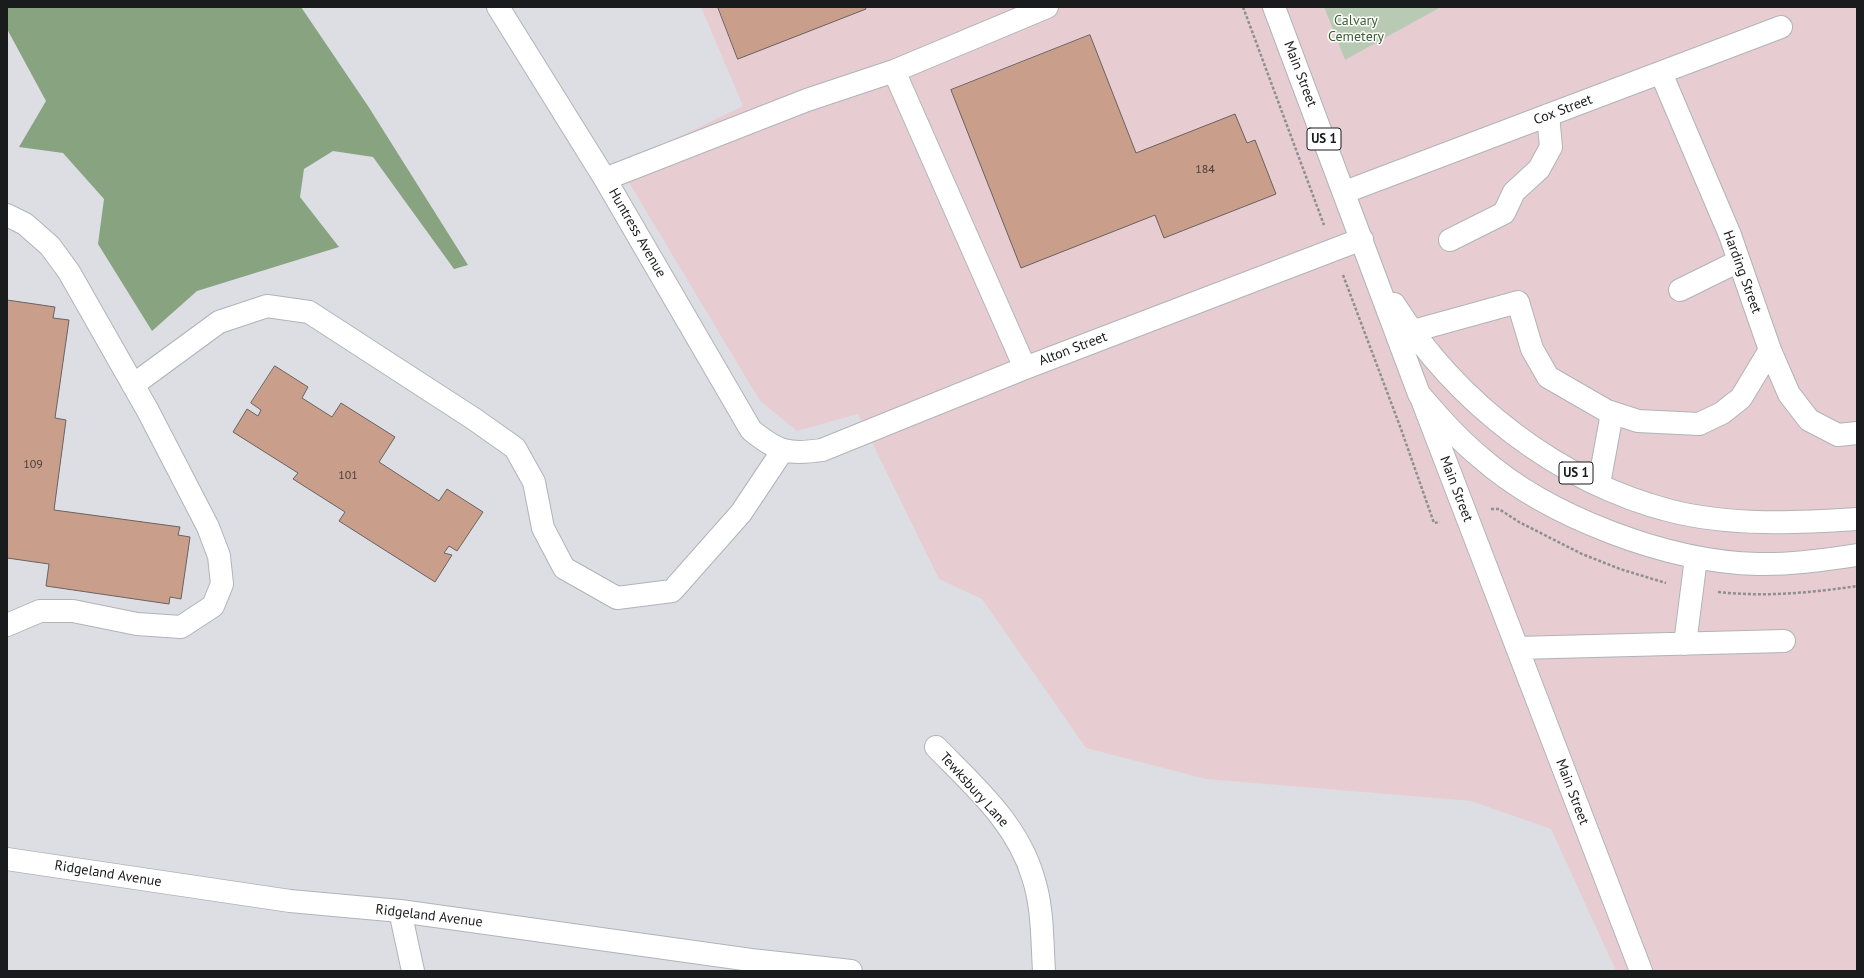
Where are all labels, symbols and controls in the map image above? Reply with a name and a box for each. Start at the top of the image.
park label: Calvary Cemetery [1328,13,1384,46]
street label: Main Street [1280,39,1320,109]
street label: Cox Street [1531,91,1595,129]
road number: US 1 [1307,128,1341,150]
house number: 184 [1195,163,1215,177]
street label: Huntress Avenue [605,185,669,281]
street label: Harding Street [1719,228,1765,316]
street label: Alton Street [1037,328,1109,370]
street label: Main Street [1436,454,1476,524]
house number: 109 [23,458,43,472]
road number: US 1 [1559,462,1593,484]
house number: 101 [338,469,358,483]
street label: Tewksbury Lane [936,749,1012,831]
street label: Main Street [1552,757,1592,827]
street label: Ridgeland Avenue [53,857,163,891]
street label: Ridgeland Avenue [374,901,484,931]

